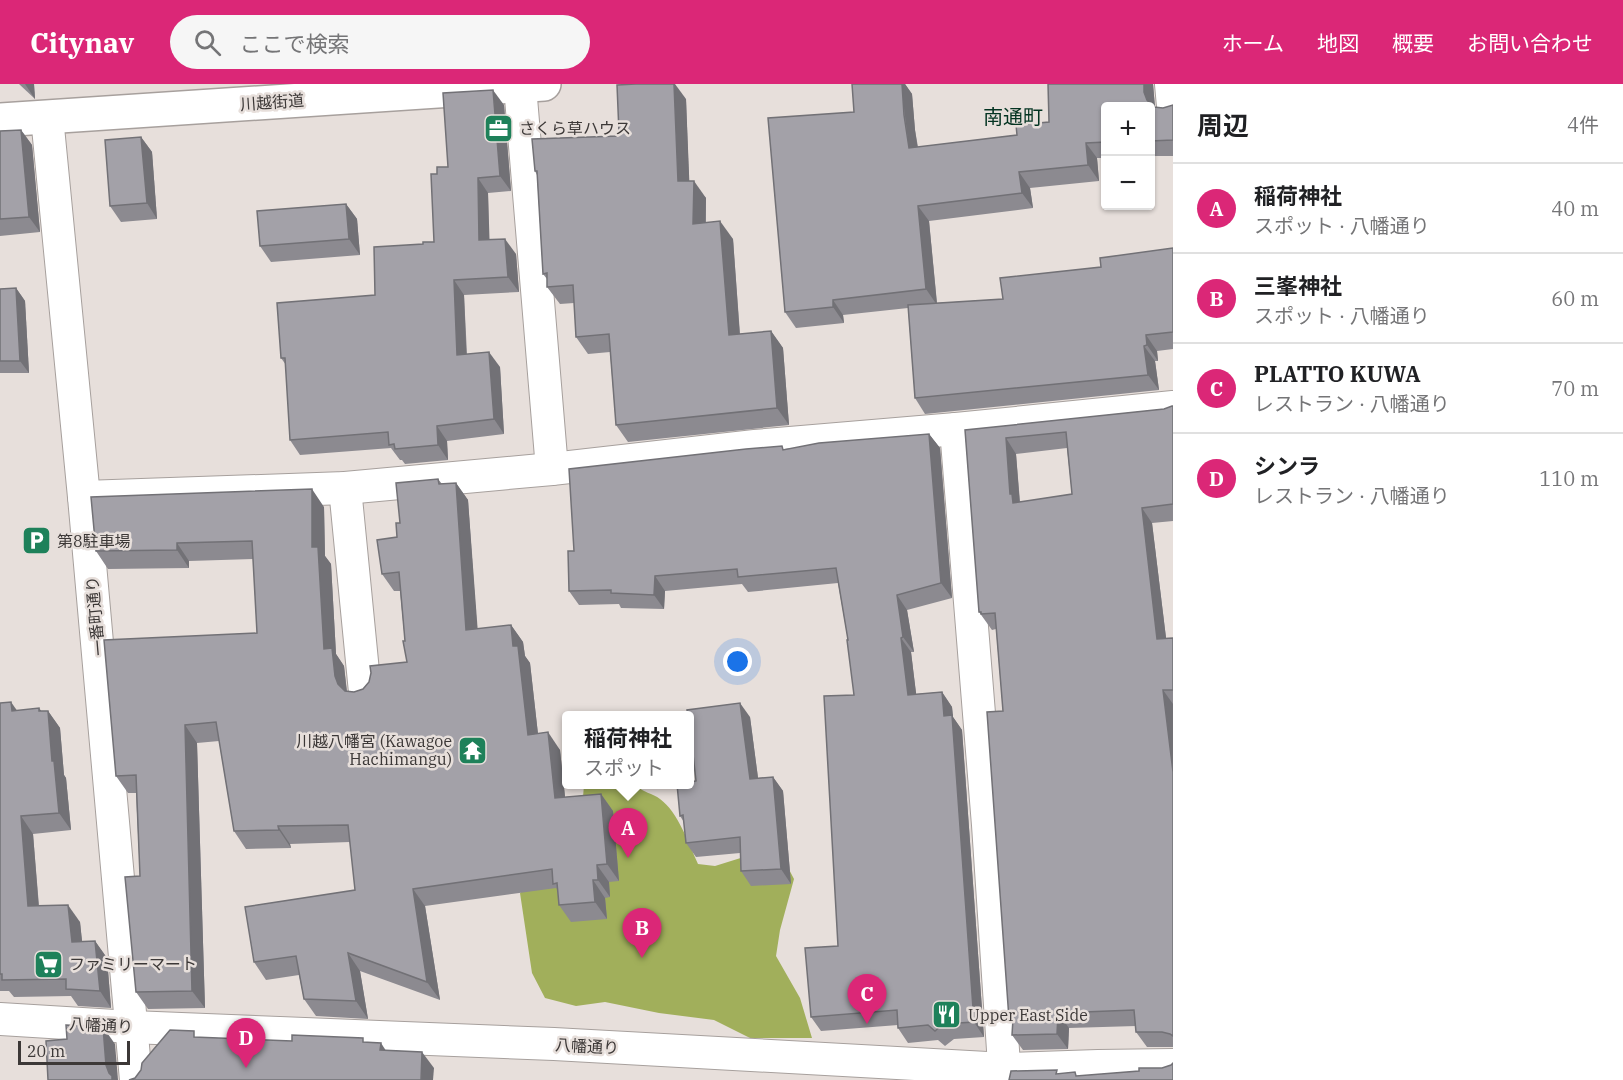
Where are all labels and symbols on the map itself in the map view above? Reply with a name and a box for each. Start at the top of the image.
street label: 川越街道 [239,90,305,114]
district label: 南通町 [983,103,1043,130]
office icon: さくら草ハウス [482,112,514,144]
place label: さくら草ハウス [519,118,631,138]
parking icon: 第8駐車場 [20,525,52,557]
place label: 第8駐車場 [57,531,131,551]
street label: 一番町通り [82,575,108,657]
your location [723,647,752,676]
place label: 川越八幡宮 (Kawagoe Hachimangu) [296,731,452,769]
temple icon: 川越八幡宮 (Kawagoe Hachimangu) [457,734,489,766]
pin: A [608,808,648,858]
pin: B [622,908,662,958]
supermarket icon: ファミリーマート [32,948,64,980]
place label: ファミリーマート [69,954,197,974]
pin: C [848,974,886,1024]
restaurant icon: Upper East Side [931,999,963,1031]
place label: Upper East Side [968,1005,1088,1025]
street label: 八幡通り [69,1013,133,1037]
pin: D [226,1018,266,1068]
street label: 八幡通り [555,1034,619,1058]
scale bar [18,1038,130,1066]

